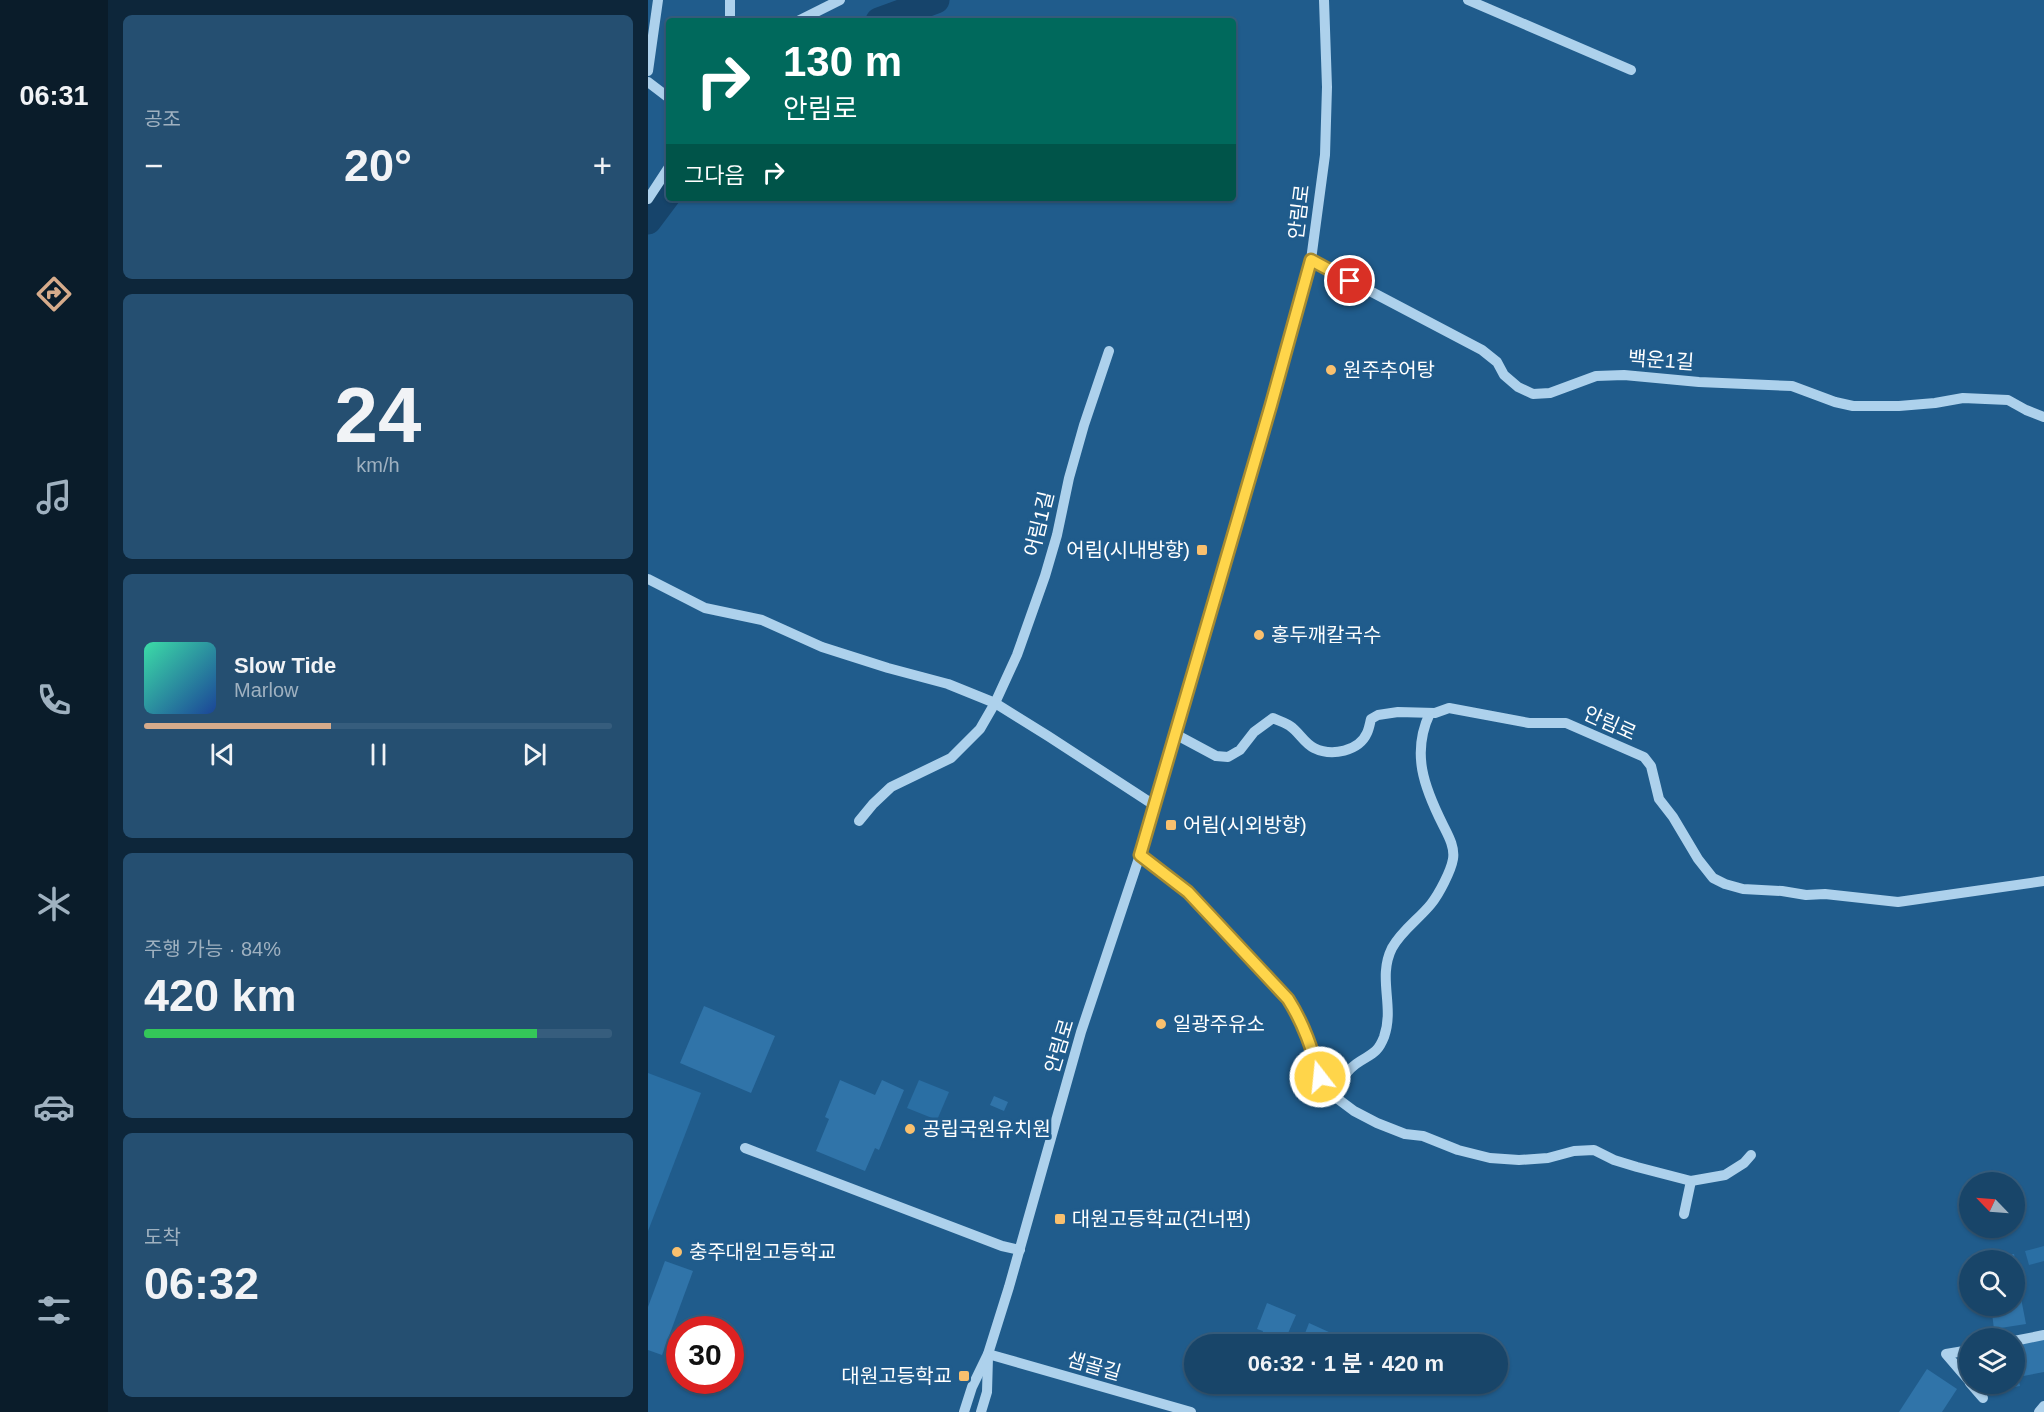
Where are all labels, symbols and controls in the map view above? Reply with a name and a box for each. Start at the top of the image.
text: 130 m [783,38,902,85]
icon: right [684,42,762,120]
text: 06:31 [19,81,89,111]
text: 안림로 [783,94,858,124]
text: 공조 [144,108,181,130]
text: 20° [344,140,412,191]
text: − [144,147,163,184]
text: + [593,147,612,184]
icon: right [757,156,790,189]
text: 그다음 [684,163,745,188]
street label: 안림로 [1285,183,1313,241]
pin [1324,255,1375,306]
icon: arrive [1333,264,1366,297]
icon: directions [33,273,75,315]
street label: 백운1길 [1627,347,1695,373]
place label: 원주추어탕 [1343,359,1435,381]
marker: 원주추어탕 [1324,363,1338,377]
text: 24 [335,371,421,459]
text: km/h [356,454,400,476]
icon: music [33,476,75,518]
street label: 어림1길 [1020,489,1058,559]
place label: 어림(시내방향) [1066,539,1190,561]
marker: 어림(시내방향) [1195,543,1209,557]
place label: 홍두깨칼국수 [1271,624,1381,646]
marker: 홍두깨칼국수 [1252,628,1266,642]
text: Slow Tide [234,653,336,678]
icon: phone [33,679,75,721]
text: Marlow [234,679,298,701]
street label: 안림로 [1580,702,1640,744]
icon: previous [206,738,239,771]
icon: pause [362,738,395,771]
icon: next [518,738,551,771]
place label: 어림(시외방향) [1183,814,1307,836]
marker: 어림(시외방향) [1164,818,1178,832]
icon: climate [33,883,75,925]
text: 주행 가능 · 84% [144,938,281,960]
text: 420 km [144,970,297,1021]
place label: 일광주유소 [1173,1013,1265,1035]
street label: 안림로 [1040,1016,1078,1076]
marker: 일광주유소 [1154,1017,1168,1031]
position arrow [1288,1045,1352,1109]
icon: car [33,1086,75,1128]
place label: 공립국원유치원 [922,1118,1051,1140]
marker: 공립국원유치원 [903,1122,917,1136]
north arrow [1959,1172,2025,1238]
map controls [1959,1172,2025,1394]
place label: 대원고등학교(건너편) [1072,1208,1251,1230]
marker: 대원고등학교(건너편) [1053,1212,1067,1226]
text: 도착 [144,1226,181,1248]
place label: 충주대원고등학교 [689,1241,836,1263]
marker: 충주대원고등학교 [670,1245,684,1259]
button: search [1959,1250,2025,1316]
text: 06:32 [144,1258,259,1309]
icon: filters [33,1289,75,1331]
speed limit sign: 30 [666,1316,744,1394]
button: layers [1959,1328,2025,1394]
street label: 샘골길 [1064,1348,1124,1384]
text: 06:32 · 1 분 · 420 m [1248,1351,1444,1376]
place label: 대원고등학교 [842,1365,952,1387]
marker: 대원고등학교 [957,1369,971,1383]

